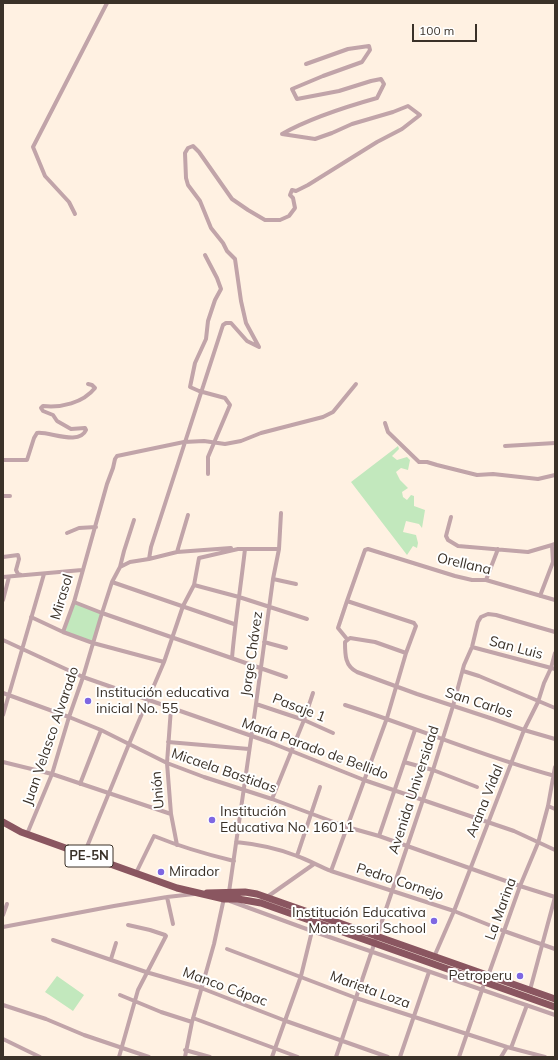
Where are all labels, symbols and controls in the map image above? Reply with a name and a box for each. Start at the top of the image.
scale bar [414,16,479,42]
text: 100 m [419,23,454,38]
street label: Orellana [435,550,493,578]
street label: Mirasol [47,572,77,622]
street label: Jorge Chávez [238,610,266,698]
street label: San Luis [487,633,545,663]
street label: Juan Velasco Alvarado [19,664,83,808]
street label: San Carlos [443,684,515,722]
place label: Institución educativa inicial No. 55 [96,685,229,718]
street label: Pasaje 1 [270,690,328,726]
marker: Institución educativa inicial No. 55 [83,696,93,706]
street label: María Parado de Bellido [239,715,391,783]
street label: Avenida Universidad [385,724,443,856]
street label: Micaela Bastidas [169,745,279,797]
street label: Arana Vidal [463,762,507,840]
street label: Unión [148,770,168,810]
place label: Institución Educativa No. 16011 [220,804,355,836]
marker: Institución Educativa No. 16011 [207,815,217,825]
road number: PE-5N [65,845,113,867]
street label: Pedro Cornejo [354,860,446,904]
place label: Mirador [169,864,219,880]
marker: Mirador [156,867,166,877]
street label: La Marina [482,876,520,942]
place label: Institución Educativa Montessori School [292,905,426,938]
marker: Institución Educativa Montessori School [429,916,439,926]
street label: Manco Cápac [180,964,270,1010]
street label: Marieta Loza [327,968,413,1012]
place label: Petroperu [449,968,512,984]
marker: Petroperu [515,971,525,981]

